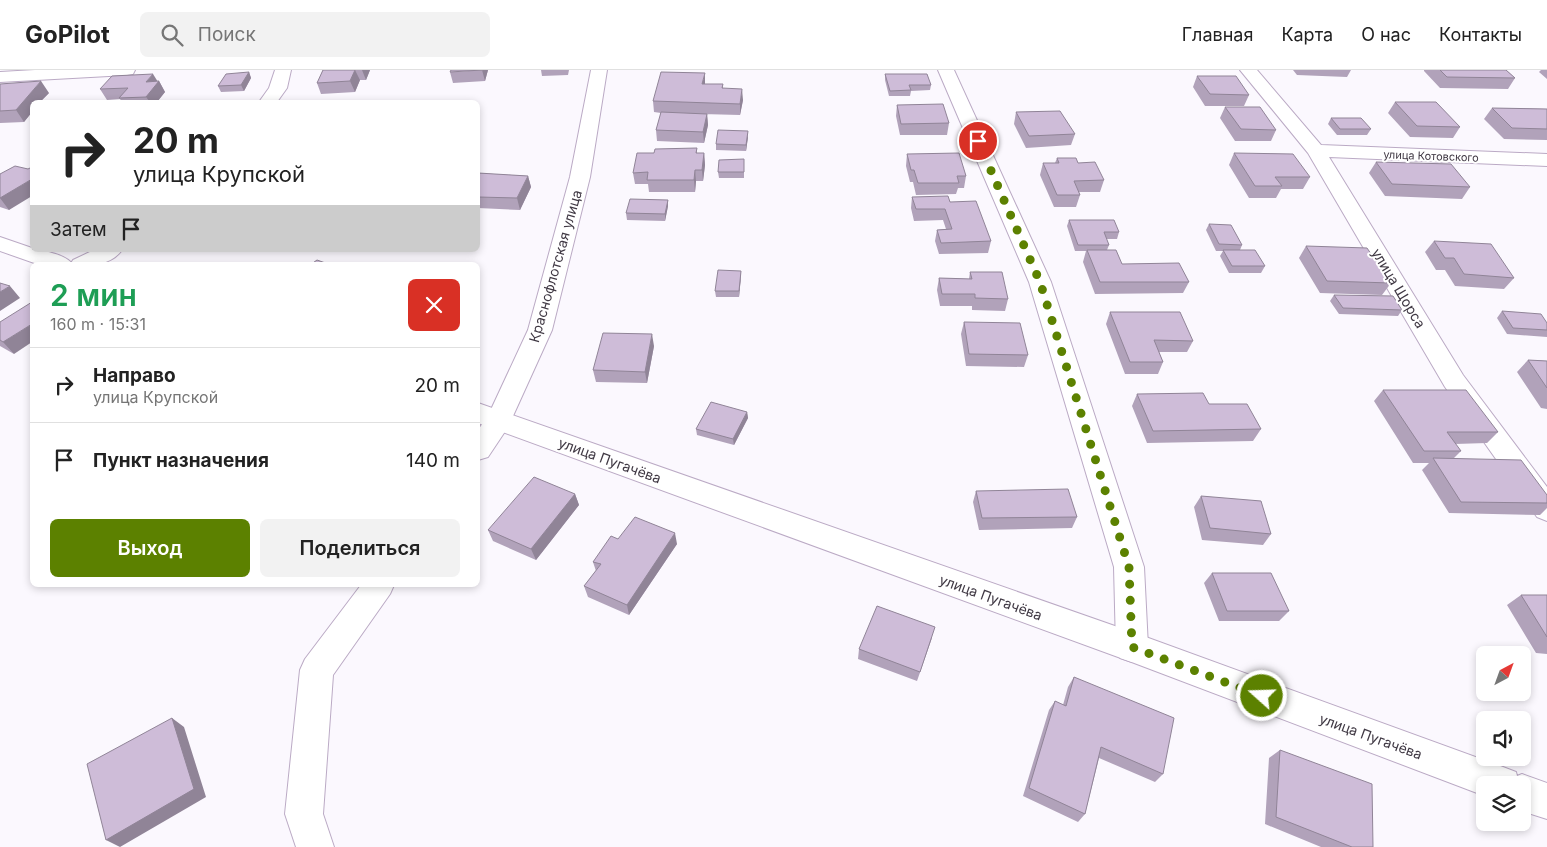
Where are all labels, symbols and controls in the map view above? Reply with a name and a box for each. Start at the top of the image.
search box [140,12,490,57]
text: GoPilot [25,20,110,49]
icon: search [158,21,186,49]
text: Поиск [198,23,256,46]
text: Главная [1182,24,1253,45]
text: Карта [1281,24,1333,45]
text: О нас [1361,24,1411,45]
text: Контакты [1439,24,1522,45]
text: 20 m [133,119,219,161]
icon: right [50,120,115,185]
pin [957,120,999,162]
icon: arrive [964,127,992,155]
street label: улица Котовского [1383,147,1479,165]
text: улица Крупской [133,161,305,187]
street label: Краснофлотская улица [525,188,585,344]
icon: arrive [117,215,145,243]
text: Затем [50,218,107,241]
street label: улица Щорса [1368,245,1430,331]
text: 2 мин [50,277,137,313]
button: close [408,279,460,331]
text: 160 m · 15:31 [50,314,146,334]
text: Направо [93,364,176,387]
icon: right [50,371,78,399]
text: 20 m [414,374,460,397]
text: улица Крупской [93,387,218,407]
street label: улица Пугачёва [556,434,664,486]
icon: arrive [50,446,78,474]
text: Пункт назначения [93,449,269,472]
text: 140 m [406,449,460,472]
button: Выход [50,519,250,577]
button: Поделиться [260,519,460,577]
street label: улица Пугачёва [937,571,1045,623]
north arrow [1476,646,1531,701]
map controls [1476,646,1531,831]
position arrow [1235,669,1287,721]
street label: улица Пугачёва [1317,710,1425,762]
button: sound [1476,711,1531,766]
button: layers [1476,776,1531,831]

